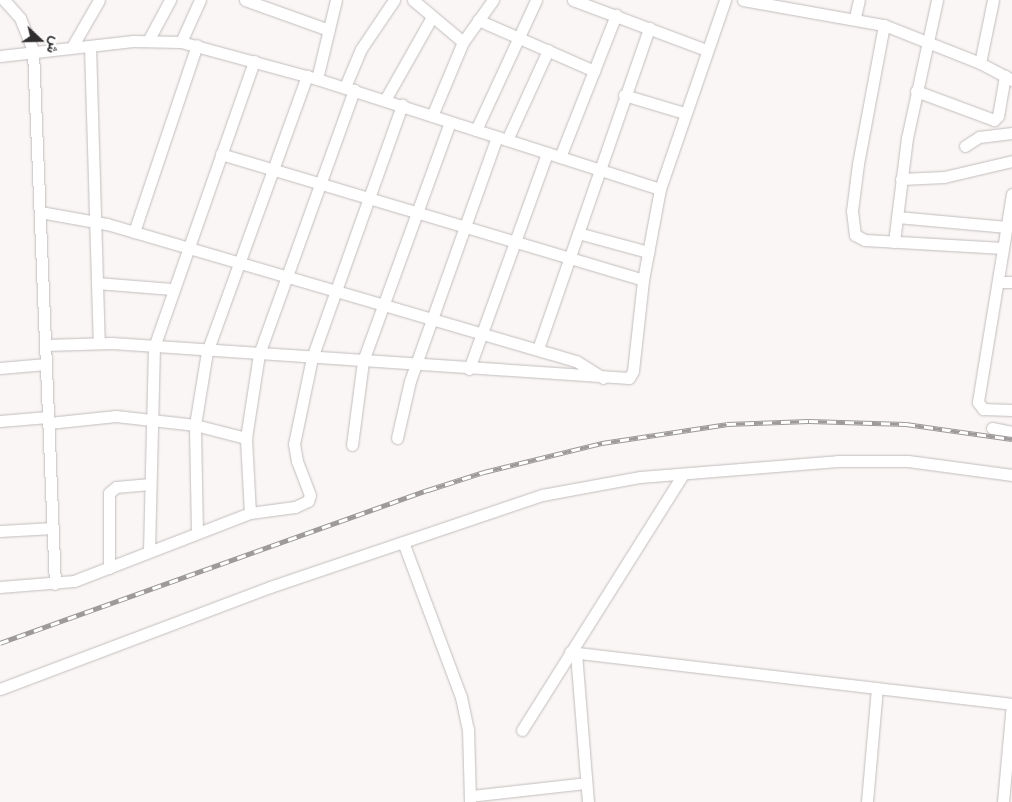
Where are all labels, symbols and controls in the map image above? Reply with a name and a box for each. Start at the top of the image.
north arrow [15,15,65,65]
text: ش [44,35,64,56]

